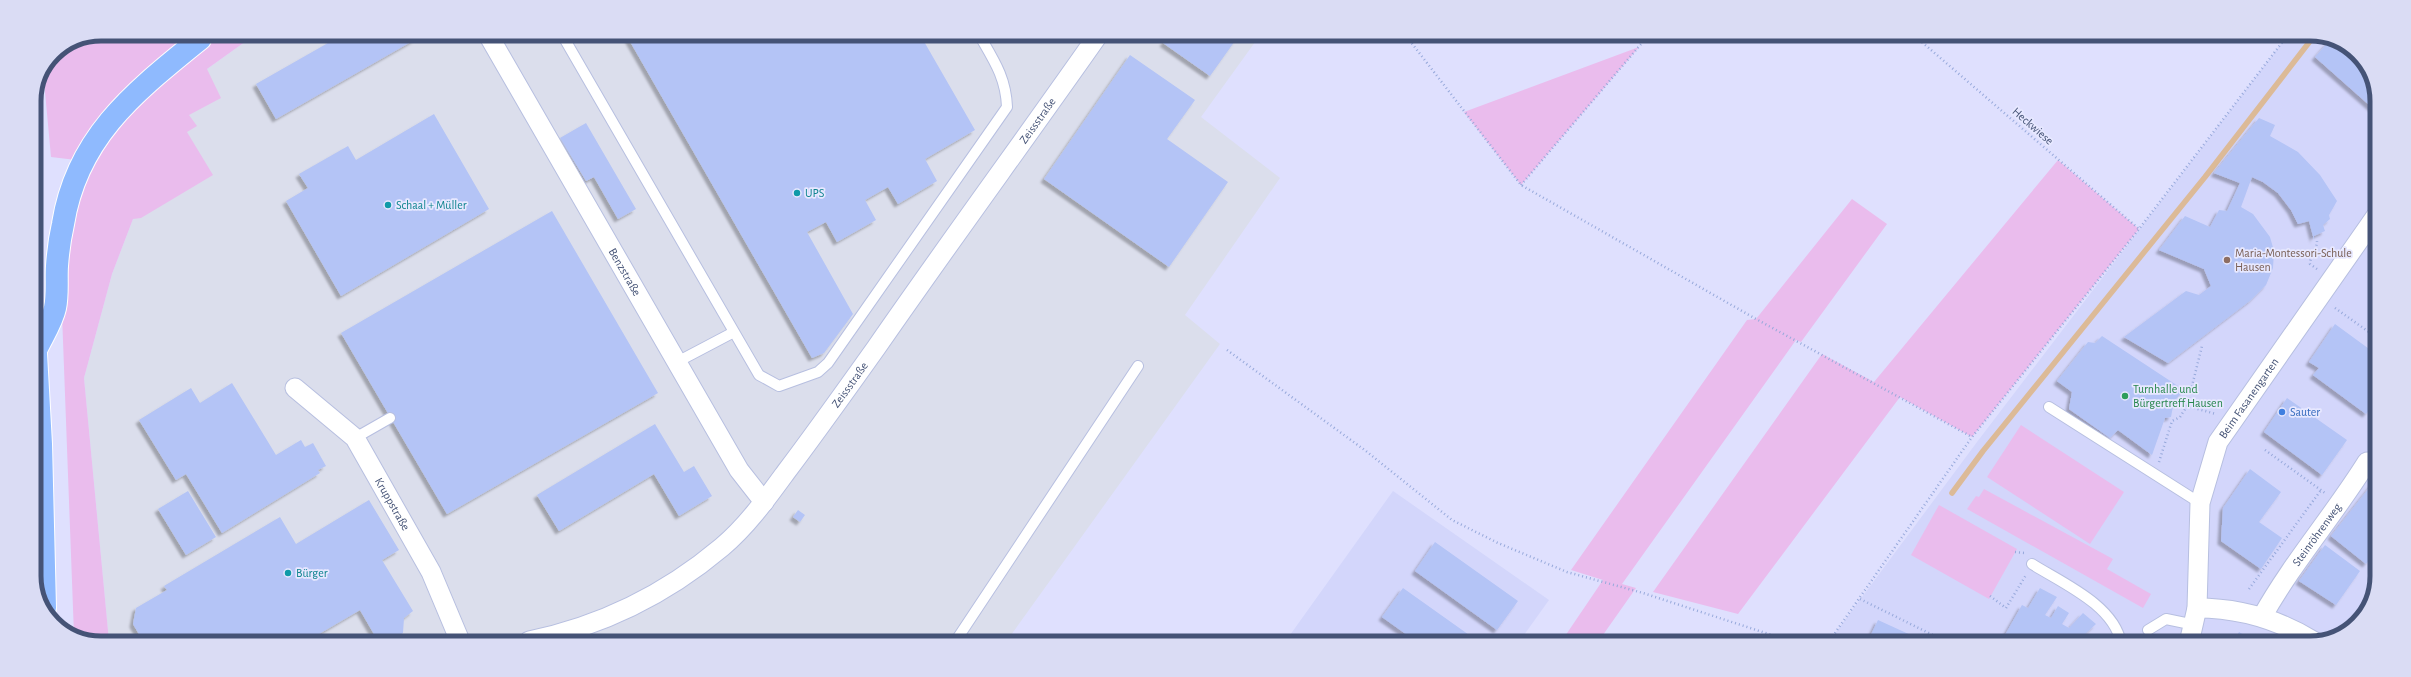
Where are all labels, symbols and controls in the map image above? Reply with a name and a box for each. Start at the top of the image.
street label: Zeissstraße [1017,95,1058,146]
street label: Heckwiese [2010,105,2056,147]
place label: UPS [805,187,825,199]
marker: UPS [792,188,802,198]
place label: Schaal + Müller [396,199,467,211]
marker: Schaal + Müller [383,200,393,210]
street label: Benzstraße [606,246,643,298]
place label: Maria-Montessori-Schule Hausen [2235,247,2352,273]
marker: Maria-Montessori-Schule Hausen [2222,255,2232,265]
street label: Beim Fasanengarten [2216,356,2281,441]
street label: Zeissstraße [829,360,870,410]
place label: Turnhalle und Bürgertreff Hausen [2133,383,2223,409]
marker: Turnhalle und Bürgertreff Hausen [2120,391,2130,401]
place label: Sauter [2290,406,2320,418]
marker: Sauter [2277,407,2287,417]
street label: Kruppstraße [373,476,412,532]
street label: Steinröhrenweg [2290,501,2343,568]
place label: Bürger [296,567,328,579]
marker: Bürger [283,568,293,578]

